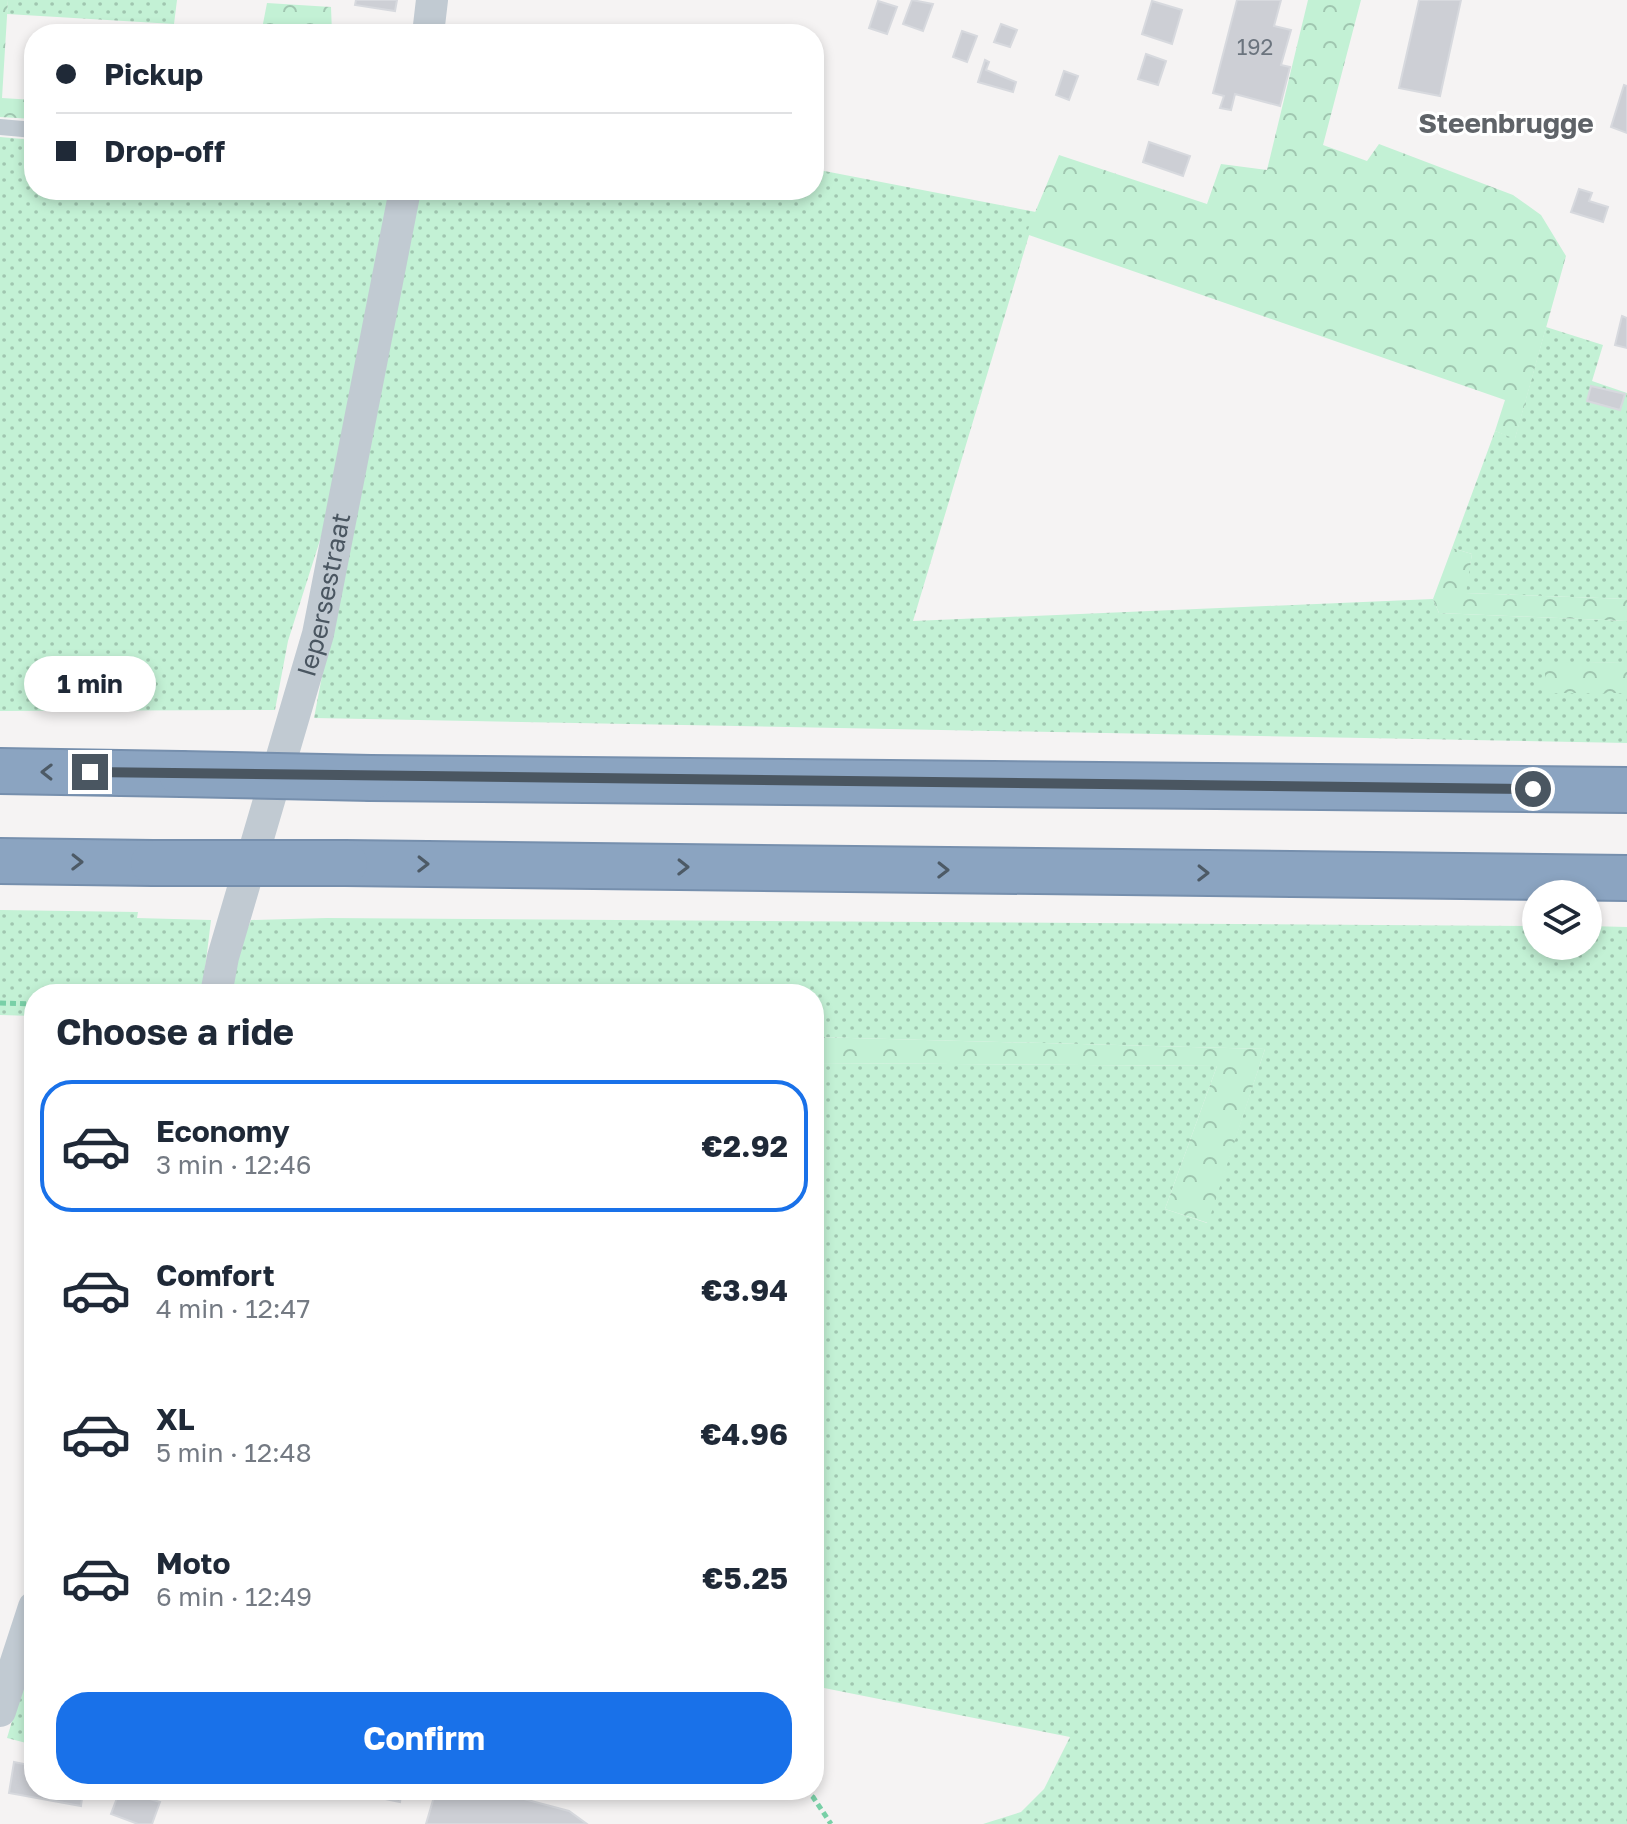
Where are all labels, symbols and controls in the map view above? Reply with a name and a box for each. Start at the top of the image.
house number: 192 [1237,33,1273,60]
text: Pickup [104,56,203,92]
district label: Steenbrugge [1418,106,1594,139]
text: Drop-off [104,133,225,169]
street label: Iepersestraat [290,510,356,680]
callout: 1 min [24,656,156,712]
text: 1 min [57,668,123,699]
route end [72,754,108,790]
one-way arrow [40,763,53,781]
route start [1515,771,1551,807]
one-way arrow [71,853,84,871]
one-way arrow [417,855,430,873]
one-way arrow [677,858,690,876]
one-way arrow [937,861,950,879]
one-way arrow [1197,864,1210,882]
map controls [1522,880,1602,960]
button: layers [1522,880,1602,960]
text: Choose a ride [56,1010,294,1053]
icon: car [60,1110,132,1182]
text: Economy [156,1113,290,1149]
text: €2.92 [702,1128,788,1164]
text: 3 min · 12:46 [156,1149,312,1180]
icon: car [60,1254,132,1326]
text: Comfort [156,1257,275,1293]
text: €3.94 [701,1272,788,1308]
text: 4 min · 12:47 [156,1293,310,1324]
icon: car [60,1398,132,1470]
text: XL [156,1401,195,1437]
text: €4.96 [700,1416,788,1452]
text: 5 min · 12:48 [156,1437,312,1468]
icon: car [60,1542,132,1614]
text: Moto [156,1545,231,1581]
text: €5.25 [702,1560,788,1596]
text: 6 min · 12:49 [156,1581,312,1612]
button: Confirm [56,1692,792,1784]

